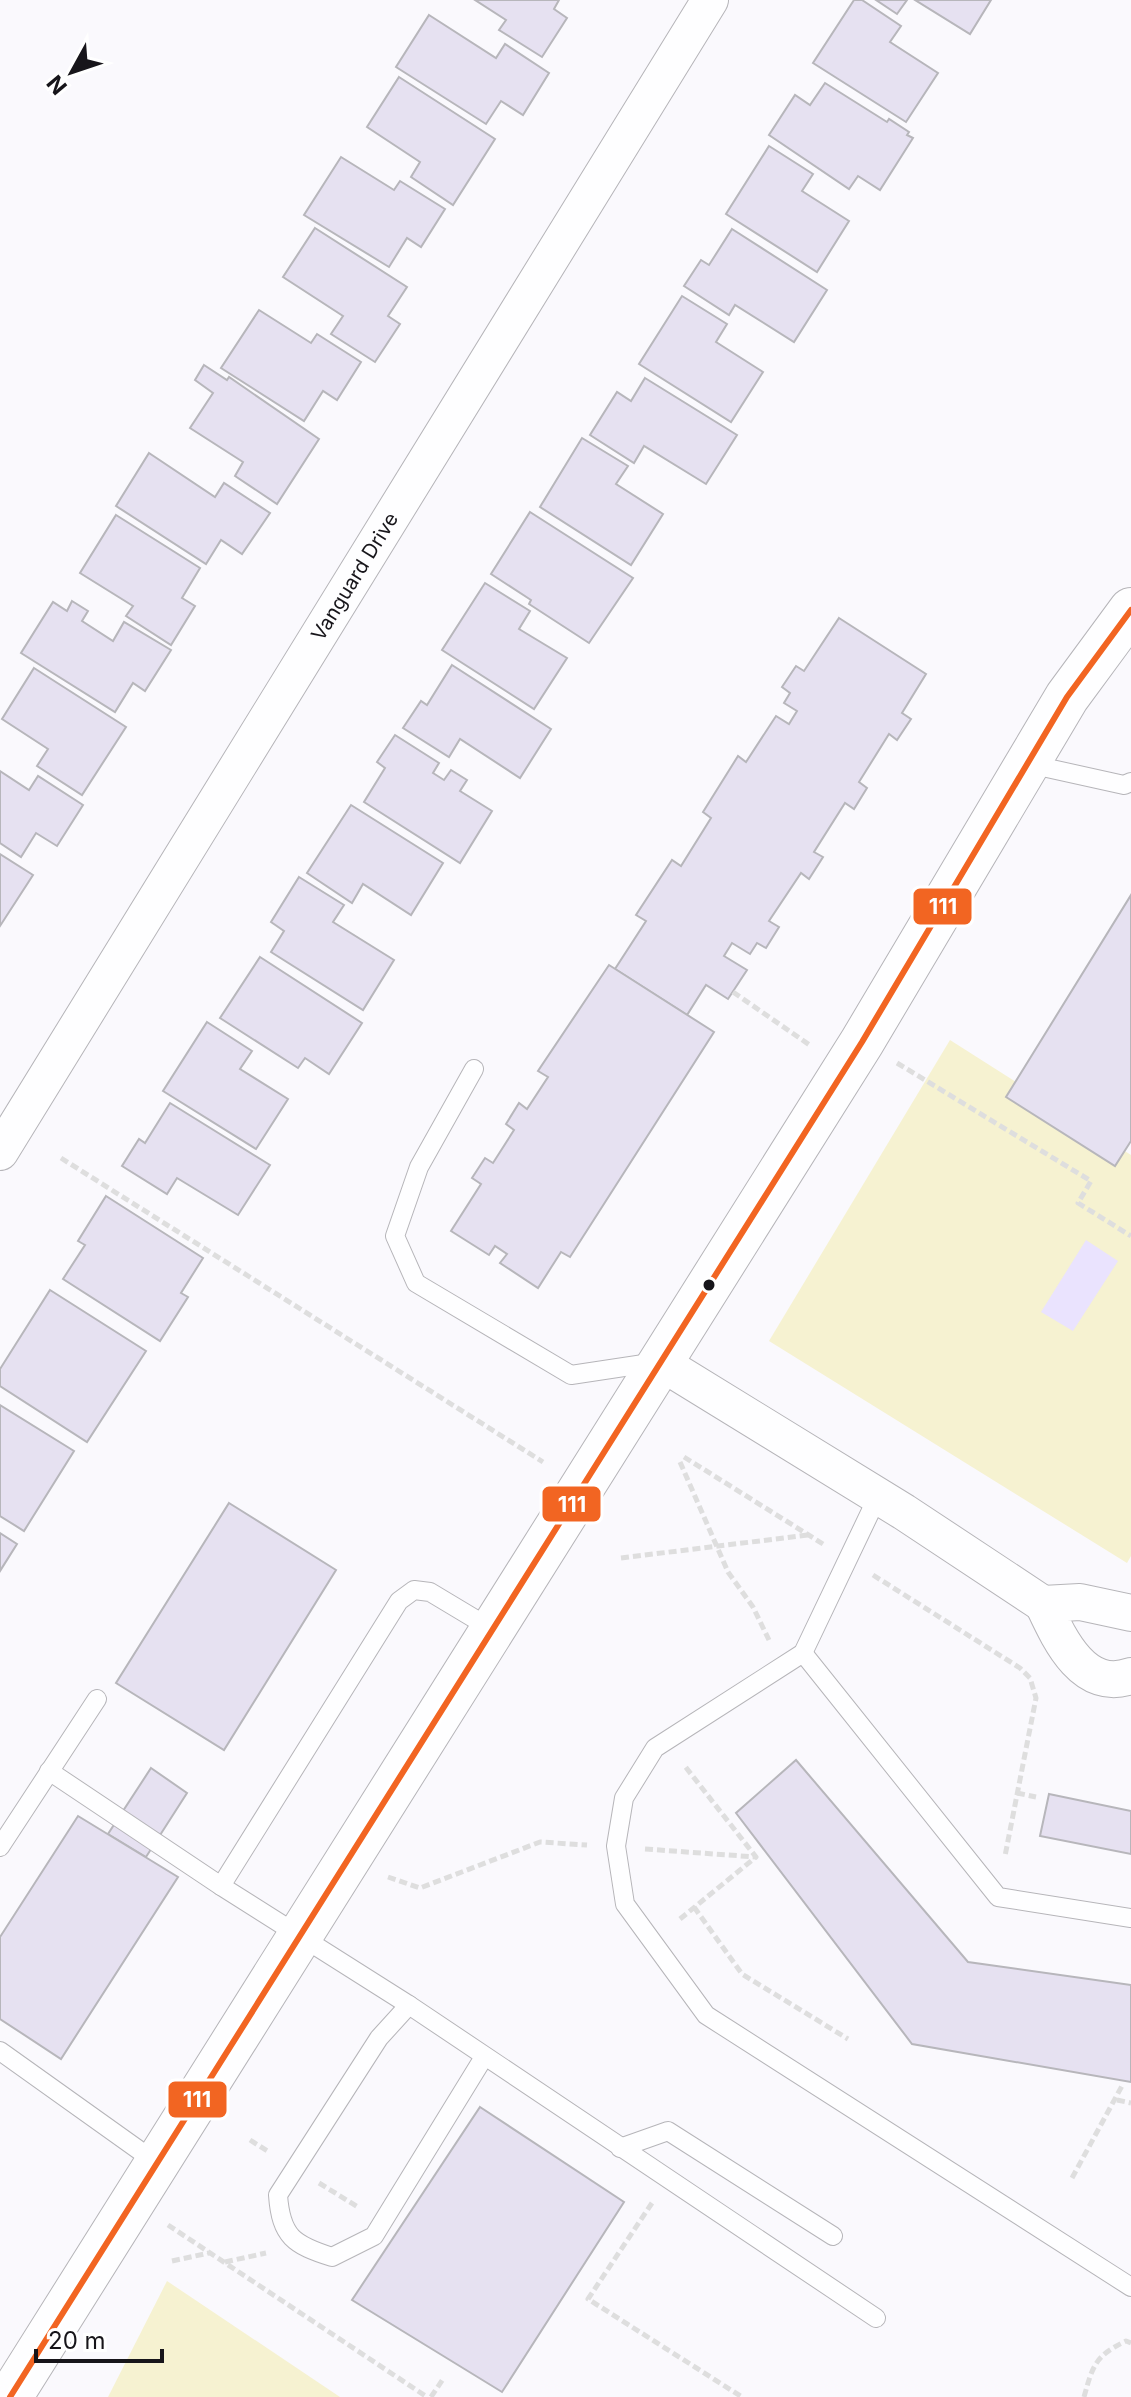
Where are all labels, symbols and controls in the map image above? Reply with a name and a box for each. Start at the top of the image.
north arrow [32,32,112,112]
text: N [41,70,72,100]
street label: Vanguard Drive [306,508,403,645]
line badge: 111 [912,887,973,926]
text: 111 [929,893,957,919]
unlabelled marker [701,1277,717,1293]
line badge: 111 [541,1485,602,1523]
text: 111 [558,1491,586,1517]
line badge: 111 [167,2080,228,2119]
text: 111 [183,2086,211,2112]
scale bar [36,2313,162,2363]
text: 20 m [48,2326,106,2355]

